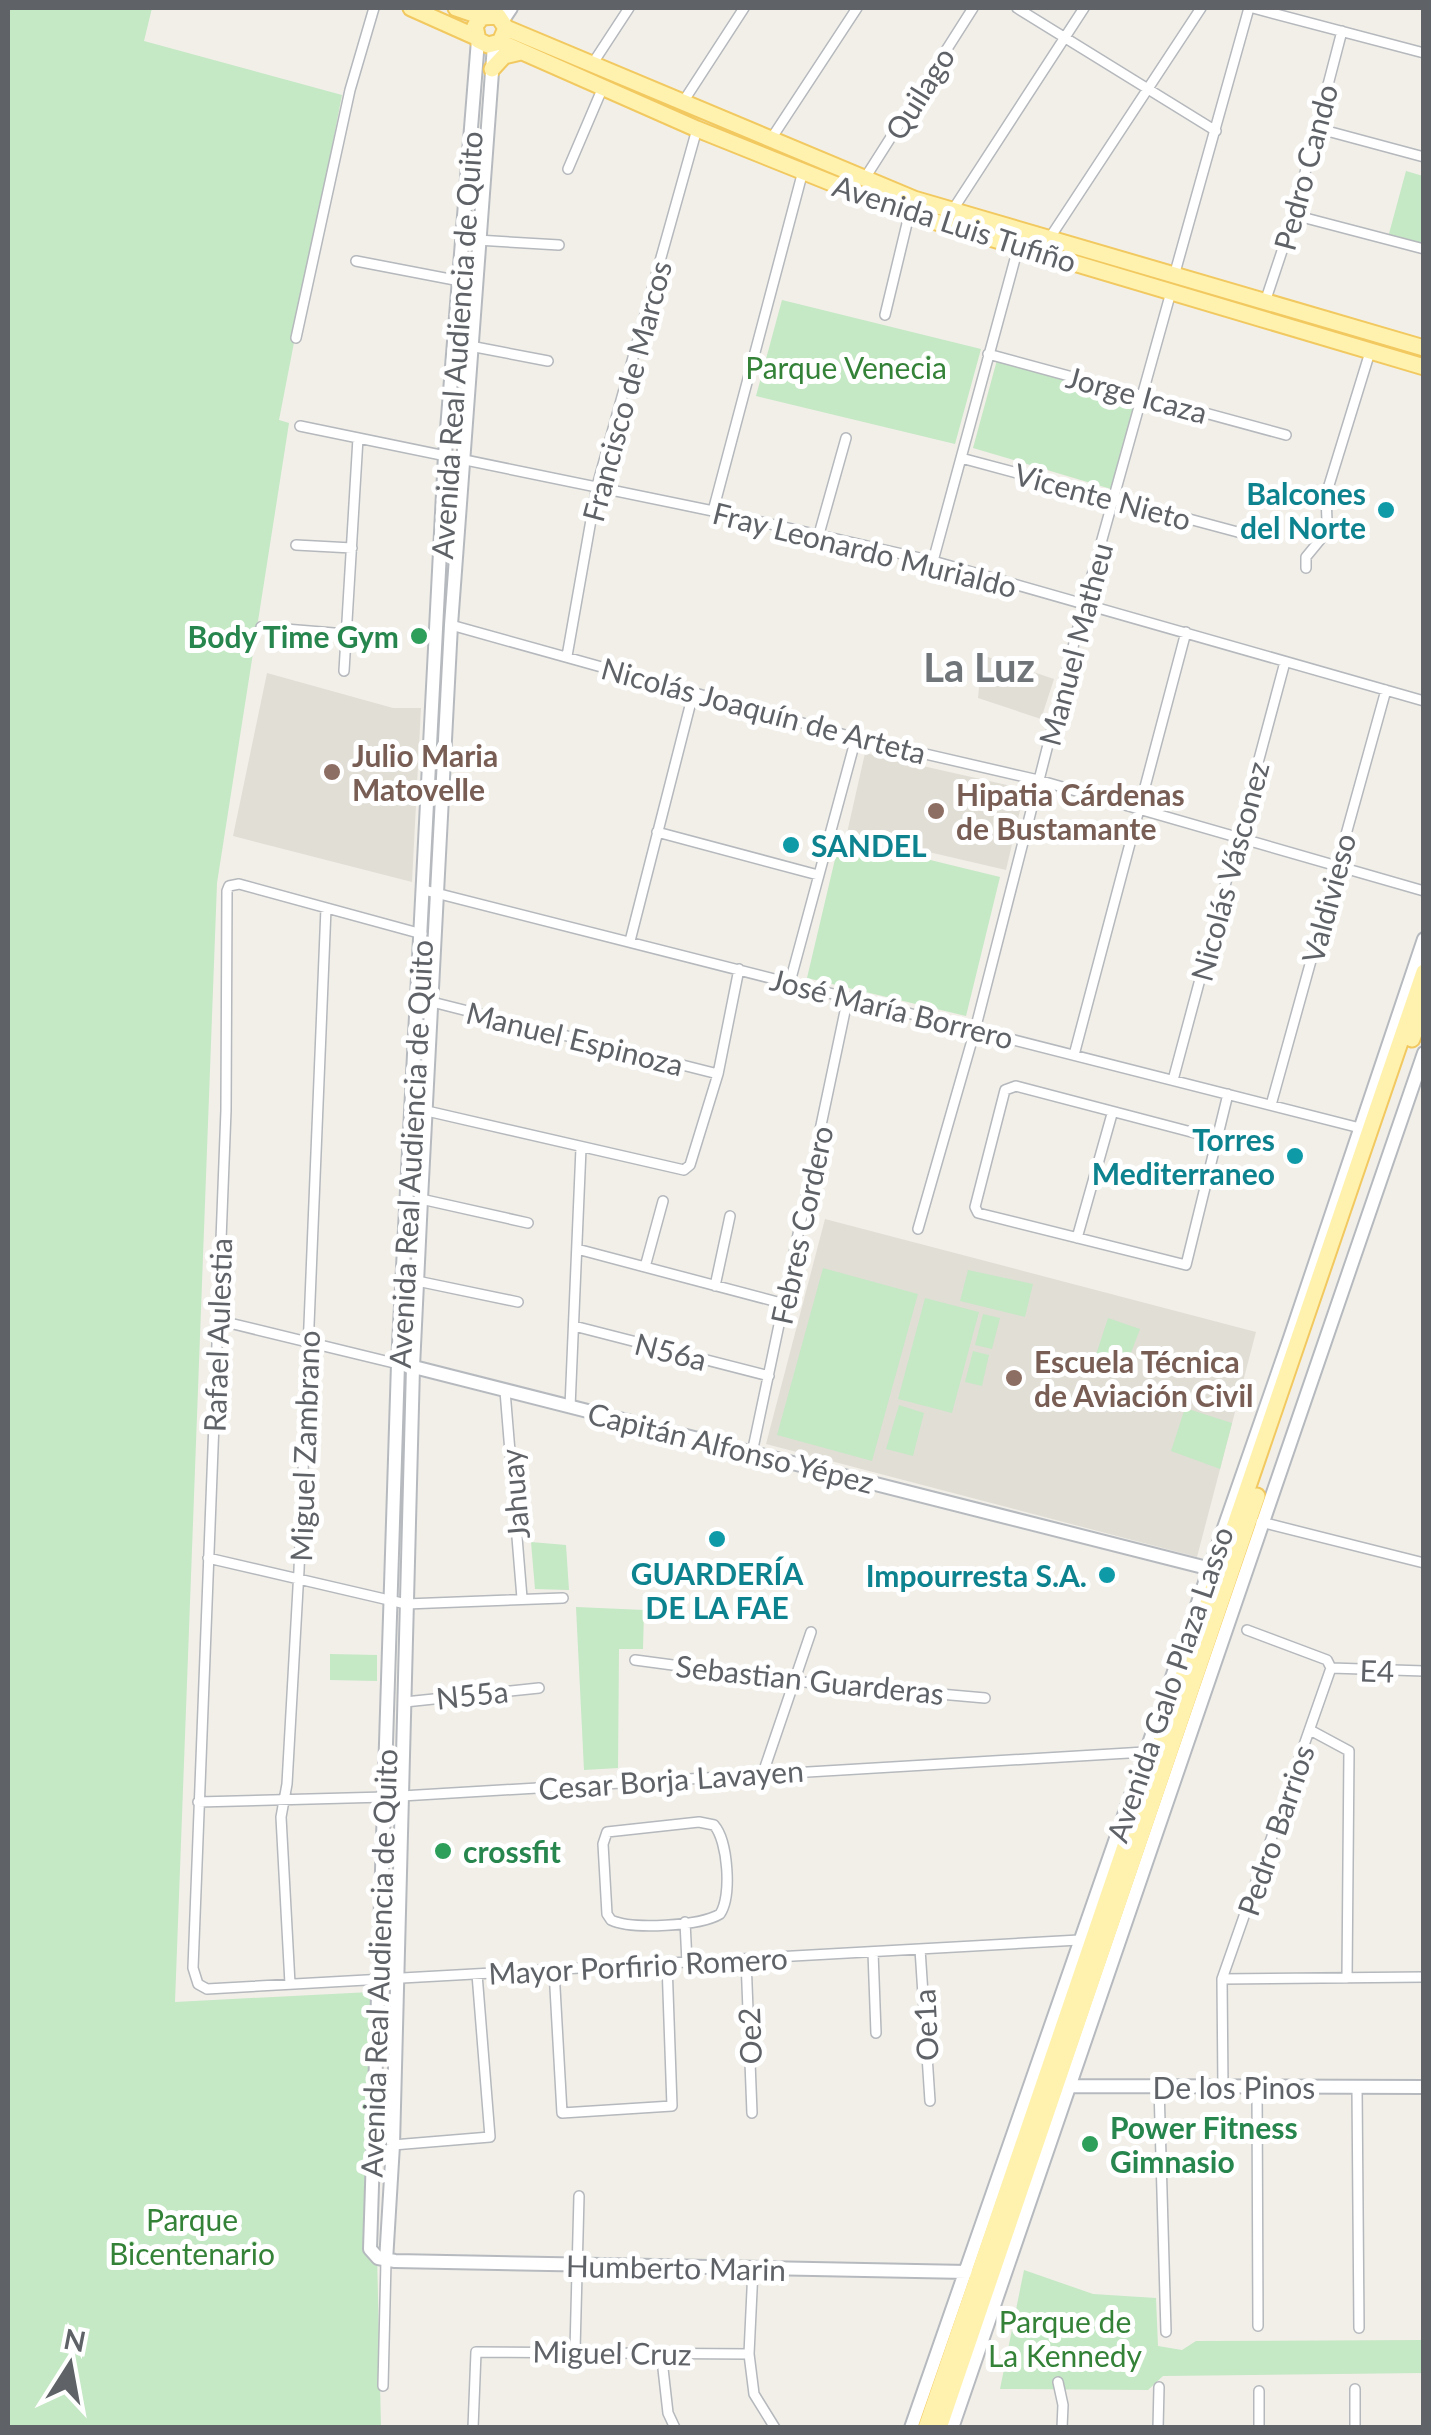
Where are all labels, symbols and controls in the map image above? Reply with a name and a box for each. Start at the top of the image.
street label: Quilago [877,40,961,146]
street label: Pedro Cando [1266,80,1344,254]
street label: Avenida Real Audiencia de Quito [423,130,489,560]
street label: Avenida Luis Tufiño [829,167,1081,279]
street label: Francisco de Marcos [574,257,678,525]
park label: Parque Venecia [745,349,947,385]
street label: Jorge Icaza [1063,358,1211,430]
street label: Vicente Nieto [1011,455,1195,537]
place label: Balcones del Norte [1240,475,1366,545]
street label: Fray Leonardo Murialdo [709,494,1021,604]
marker: Balcones del Norte [1375,499,1397,521]
street label: Manuel Matheu [1031,539,1119,749]
place label: Body Time Gym [188,618,399,654]
marker: Body Time Gym [408,625,430,647]
district label: La Luz [923,643,1035,691]
street label: Nicolás Joaquín de Arteta [598,649,930,771]
place label: Julio Maria Matovelle [352,737,498,807]
street label: Nicolás Vásconez [1182,757,1276,985]
marker: Julio Maria Matovelle [321,761,343,783]
place label: Hipatia Cárdenas de Bustamante [956,776,1185,846]
marker: Hipatia Cárdenas de Bustamante [925,800,947,822]
place label: SANDEL [811,827,927,863]
street label: Valdivieso [1293,829,1363,967]
marker: SANDEL [780,834,802,856]
street label: Avenida Real Audiencia de Quito [381,939,439,1369]
street label: José María Borrero [767,960,1017,1056]
street label: Manuel Espinoza [463,994,687,1082]
place label: Torres Mediterraneo [1092,1121,1275,1191]
street label: Febres Cordero [762,1122,840,1328]
marker: Torres Mediterraneo [1284,1145,1306,1167]
street label: Rafael Aulestia [196,1237,238,1433]
street label: N56a [631,1325,711,1377]
street label: Miguel Zambrano [282,1330,326,1562]
place label: Escuela Técnica de Aviación Civil [1034,1343,1254,1413]
marker: Escuela Técnica de Aviación Civil [1003,1367,1025,1389]
street label: Capitán Alfonso Yépez [584,1394,878,1500]
street label: Jahuay [492,1447,536,1541]
street label: Avenida Galo Plaza Lasso [1098,1522,1240,1846]
marker: GUARDERÍA DE LA FAE [706,1528,728,1550]
place label: GUARDERÍA DE LA FAE [631,1555,804,1625]
place label: Impourresta S.A. [866,1557,1087,1593]
marker: Impourresta S.A. [1096,1564,1118,1586]
street label: Sebastian Guarderas [674,1647,946,1711]
street label: E4 [1359,1651,1395,1689]
street label: N55a [434,1672,510,1716]
street label: Pedro Barrios [1229,1740,1321,1920]
street label: Avenida Real Audiencia de Quito [353,1748,403,2178]
street label: Cesar Borja Lavayen [537,1752,805,1806]
place label: crossfit [463,1833,561,1869]
marker: crossfit [432,1840,454,1862]
street label: Mayor Porfirio Romero [487,1939,789,1991]
street label: Oe1a [905,1988,945,2062]
street label: Oe2 [730,2007,768,2065]
street label: De los Pinos [1153,2069,1315,2105]
place label: Power Fitness Gimnasio [1110,2109,1298,2179]
marker: Power Fitness Gimnasio [1079,2133,1101,2155]
park label: Parque Bicentenario [109,2201,275,2271]
street label: Humberto Marin [566,2247,786,2287]
park label: Parque de La Kennedy [988,2303,1143,2373]
north arrow [20,2315,120,2415]
text: N [61,2321,89,2358]
street label: Miguel Cruz [532,2333,692,2371]

